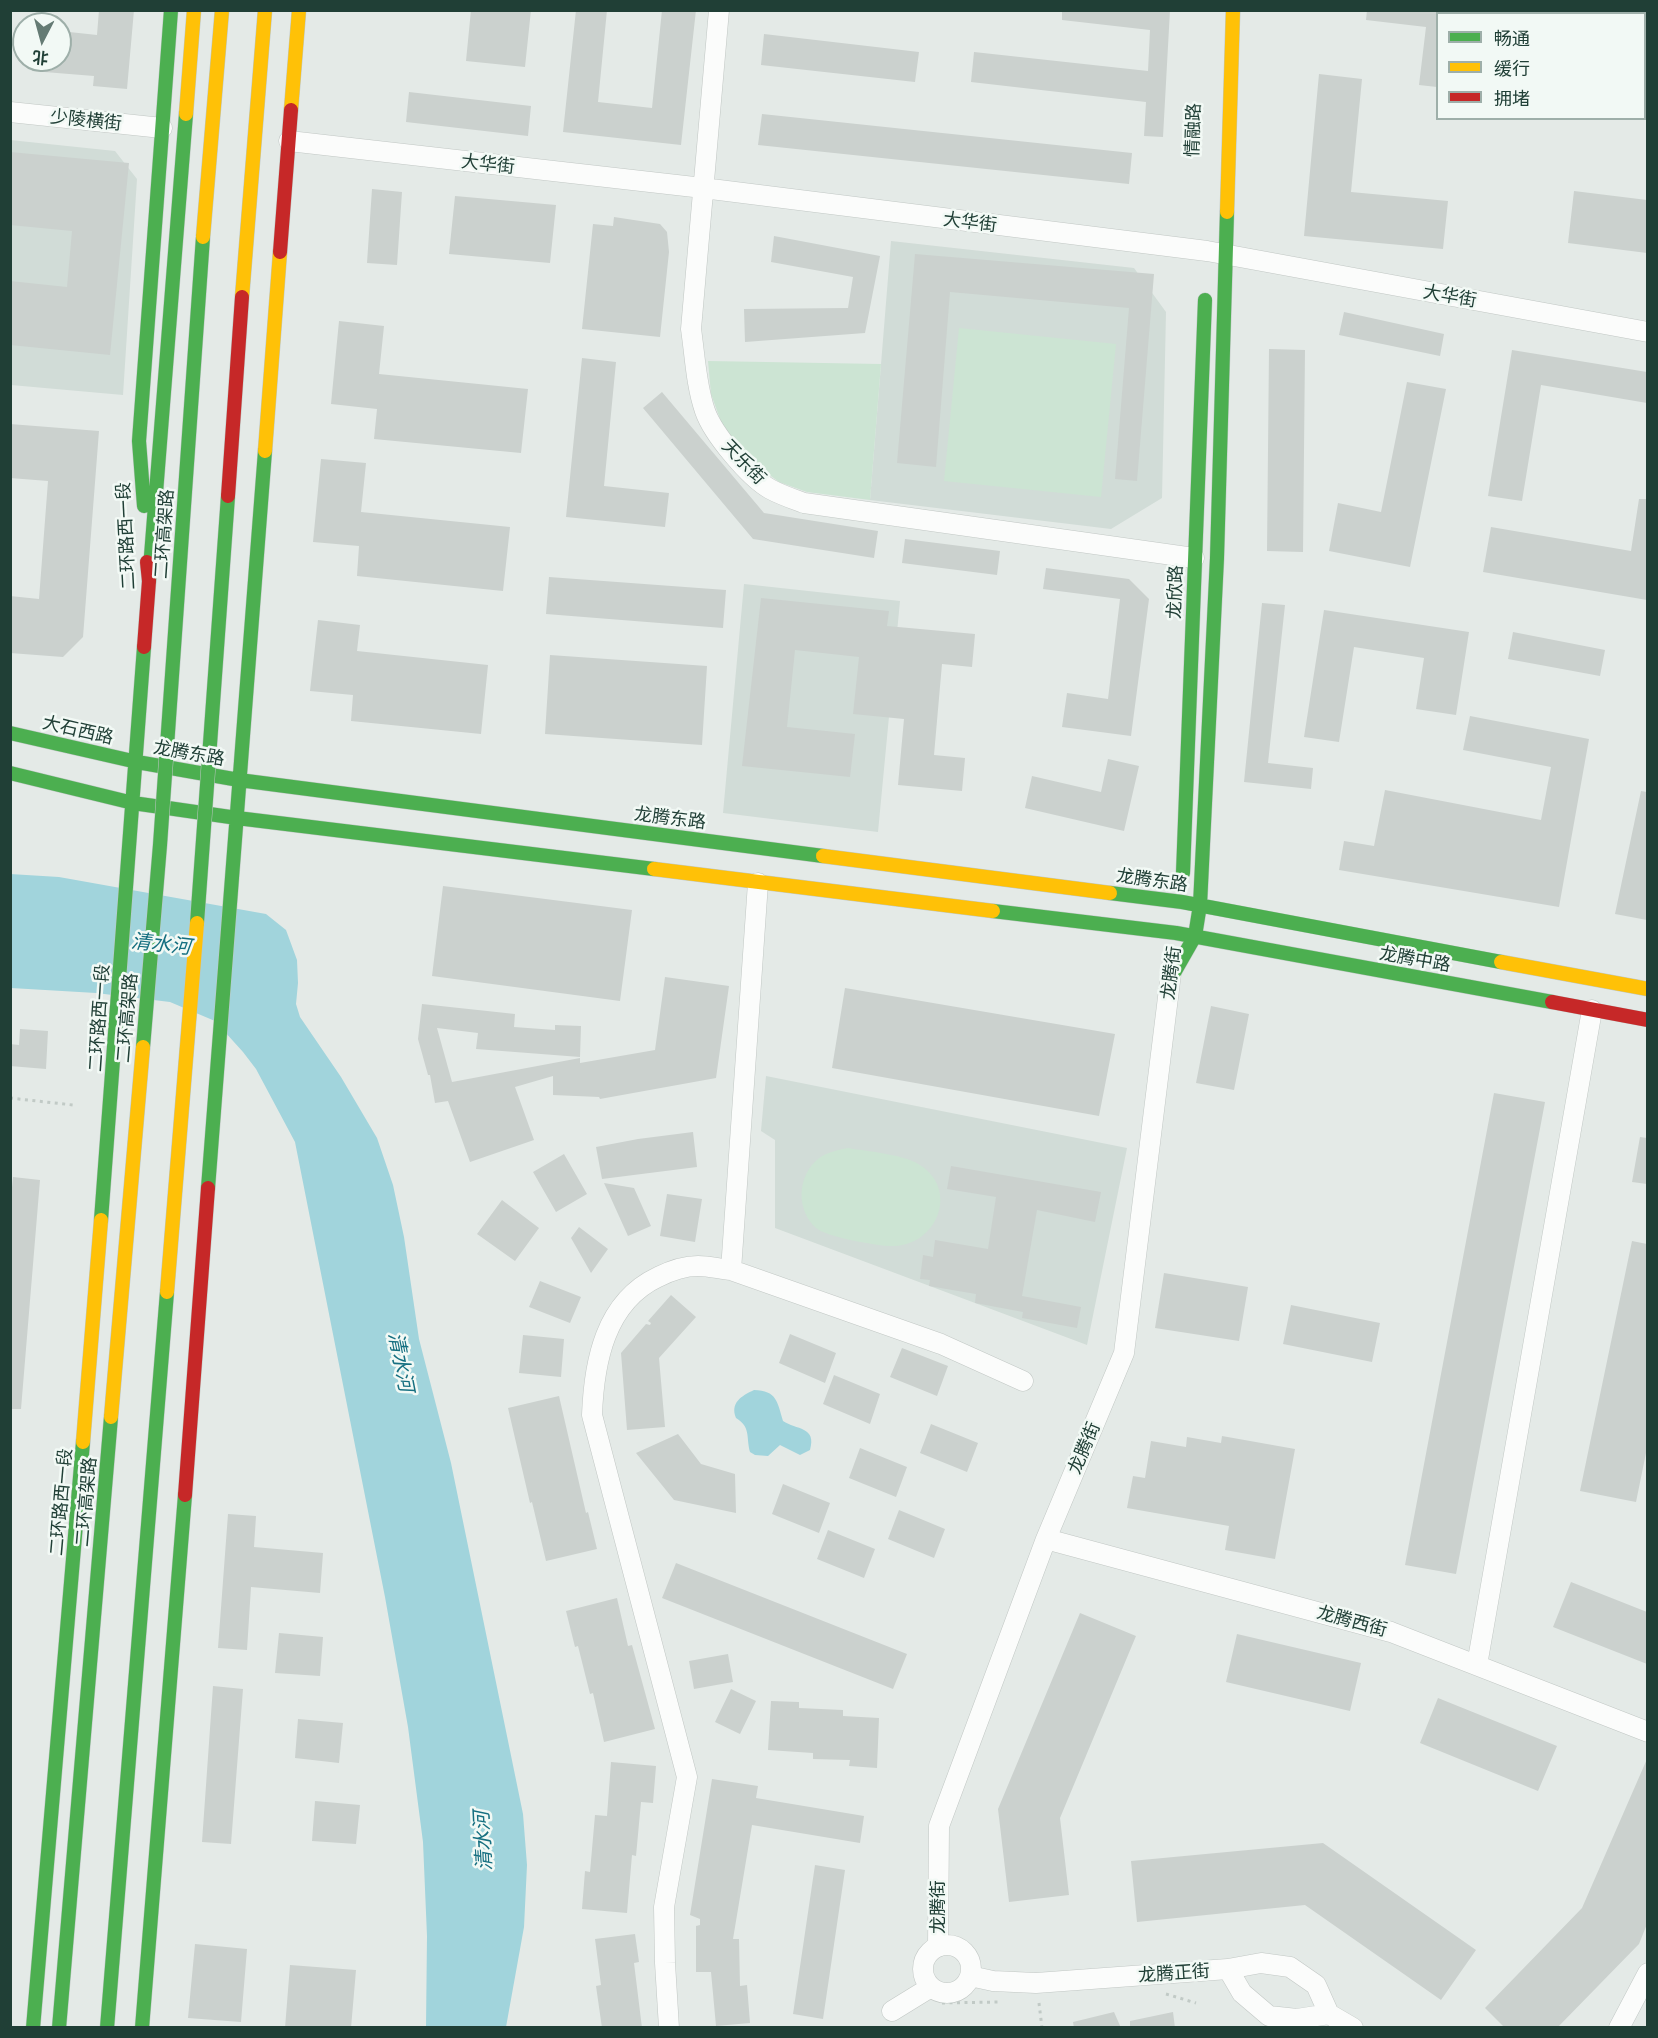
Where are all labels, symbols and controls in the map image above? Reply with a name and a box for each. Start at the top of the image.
north arrow [12,12,72,72]
legend [1436,12,1646,120]
text: 畅通 [1494,27,1530,49]
text: 北 [31,48,49,69]
text: 缓行 [1494,57,1530,79]
text: 拥堵 [1494,87,1530,109]
street label: 情融路 [1181,103,1205,157]
street label: 少陵横街 [49,105,123,135]
street label: 大华街 [460,150,516,178]
street label: 大华街 [942,208,998,236]
street label: 大华街 [1422,281,1478,311]
street label: 天乐街 [717,435,771,489]
street label: 二环路西一段 [112,482,140,590]
street label: 二环高架路 [150,488,178,580]
street label: 龙欣路 [1163,565,1187,619]
street label: 大石西路 [40,711,116,749]
street label: 龙腾东路 [152,736,226,770]
street label: 龙腾东路 [633,803,707,833]
street label: 龙腾东路 [1115,864,1189,896]
water label: 清水河 [130,929,192,959]
street label: 龙腾中路 [1378,942,1452,976]
street label: 龙腾街 [1157,945,1185,1001]
street label: 二环路西一段 [84,963,114,1073]
street label: 二环高架路 [112,972,142,1064]
water label: 清水河 [383,1330,419,1394]
street label: 龙腾街 [1064,1419,1104,1477]
street label: 二环路西一段 [46,1447,76,1557]
street label: 二环高架路 [71,1456,101,1548]
street label: 龙腾西街 [1314,1601,1390,1641]
water label: 清水河 [469,1810,497,1872]
street label: 龙腾街 [927,1880,949,1934]
street label: 龙腾正街 [1137,1960,1211,1986]

